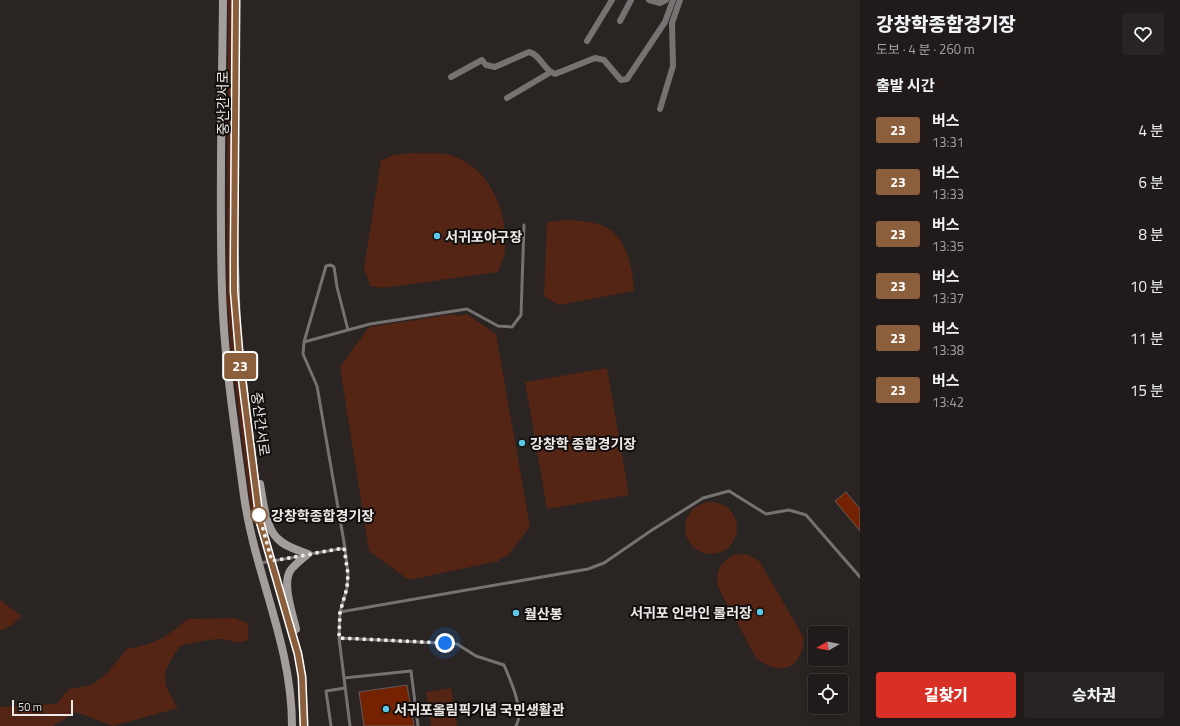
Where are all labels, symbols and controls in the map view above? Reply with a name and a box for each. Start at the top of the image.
text: 강창학종합경기장 [876,9,1016,38]
button: heart [1122,13,1164,55]
text: 도보 · 4 분 · 260 m [876,39,975,59]
street label: 중산간서로 [212,71,233,135]
text: 출발 시간 [876,74,935,97]
text: 버스 [932,109,960,132]
text: 23 [890,119,906,140]
text: 4 분 [1138,119,1164,142]
text: 13:31 [932,132,964,152]
text: 버스 [932,161,960,184]
text: 23 [890,171,906,192]
text: 6 분 [1138,171,1164,194]
text: 13:33 [932,184,964,204]
text: 버스 [932,213,960,236]
text: 23 [890,223,906,244]
text: 8 분 [1138,223,1164,246]
place label: 서귀포야구장 [445,226,522,247]
marker: 서귀포야구장 [432,231,442,241]
text: 13:35 [932,236,964,256]
text: 버스 [932,265,960,288]
text: 23 [890,275,906,296]
text: 10 분 [1130,275,1164,298]
text: 13:37 [932,288,964,308]
text: 버스 [932,317,960,340]
text: 23 [890,327,906,348]
text: 11 분 [1130,327,1164,350]
text: 13:38 [932,340,964,360]
line badge: 23 [222,353,258,379]
text: 23 [232,355,248,376]
text: 버스 [932,369,960,392]
text: 23 [890,379,906,400]
text: 15 분 [1130,379,1164,402]
street label: 중산간서로 [247,391,275,457]
text: 13:42 [932,392,964,412]
place label: 강창학 종합경기장 [530,433,636,454]
marker: 강창학 종합경기장 [517,438,527,448]
place label: 강창학종합경기장 [271,505,374,526]
marker: 강창학종합경기장 [250,506,268,524]
place label: 서귀포 인라인 롤러장 [630,602,752,623]
place label: 월산봉 [524,603,563,624]
marker: 서귀포 인라인 롤러장 [755,607,765,617]
marker: 월산봉 [511,608,521,618]
north arrow [808,626,848,666]
map controls [808,626,848,714]
your location [435,633,455,653]
button: 길찾기 [876,672,1016,718]
button: 승차권 [1024,672,1164,718]
button: locate [808,674,848,714]
scale bar [12,698,73,717]
text: 50 m [18,699,42,715]
place label: 서귀포올림픽기념 국민생활관 [394,699,565,720]
marker: 서귀포올림픽기념 국민생활관 [381,704,391,714]

